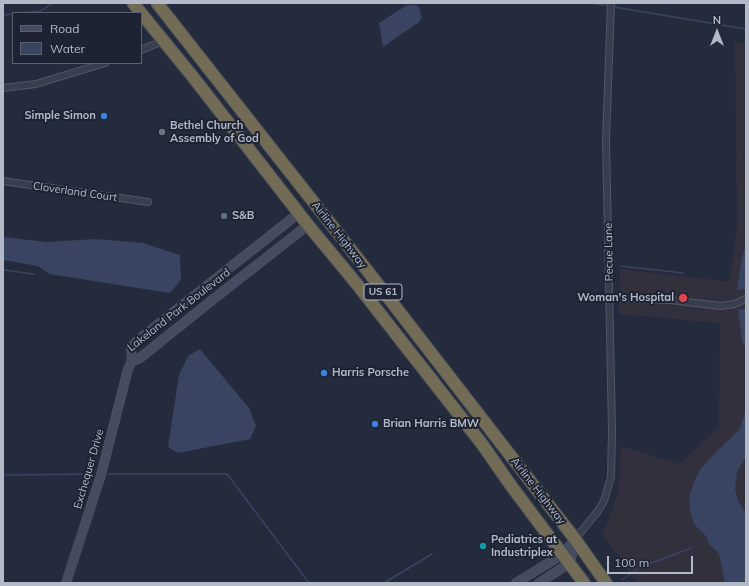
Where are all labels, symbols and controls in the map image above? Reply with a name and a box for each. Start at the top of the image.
legend [12,12,142,64]
north arrow [697,12,737,52]
text: N [713,13,721,27]
text: Road [50,21,79,36]
text: Water [50,41,85,56]
place label: Simple Simon [24,109,96,123]
marker: Simple Simon [99,111,109,121]
place label: Bethel Church Assembly of God [170,119,259,145]
marker: Bethel Church Assembly of God [157,127,167,137]
street label: Cloverland Court [32,180,118,204]
street label: Airline Highway [309,199,369,271]
place label: S&B [232,209,254,223]
marker: S&B [219,211,229,221]
street label: Pecue Lane [602,223,616,281]
street label: Lakeland Park Boulevard [125,266,233,354]
road number: US 61 [364,284,402,300]
place label: Woman's Hospital [577,291,674,305]
marker: Woman's Hospital [677,292,689,304]
place label: Harris Porsche [332,366,409,380]
marker: Harris Porsche [319,368,329,378]
place label: Brian Harris BMW [383,417,479,431]
marker: Brian Harris BMW [370,419,380,429]
street label: Exchequer Drive [71,428,107,510]
street label: Airline Highway [508,455,568,527]
place label: Pediatrics at Industriplex [491,533,557,559]
marker: Pediatrics at Industriplex [478,541,488,551]
scale bar [609,548,695,574]
text: 100 m [614,555,649,570]

